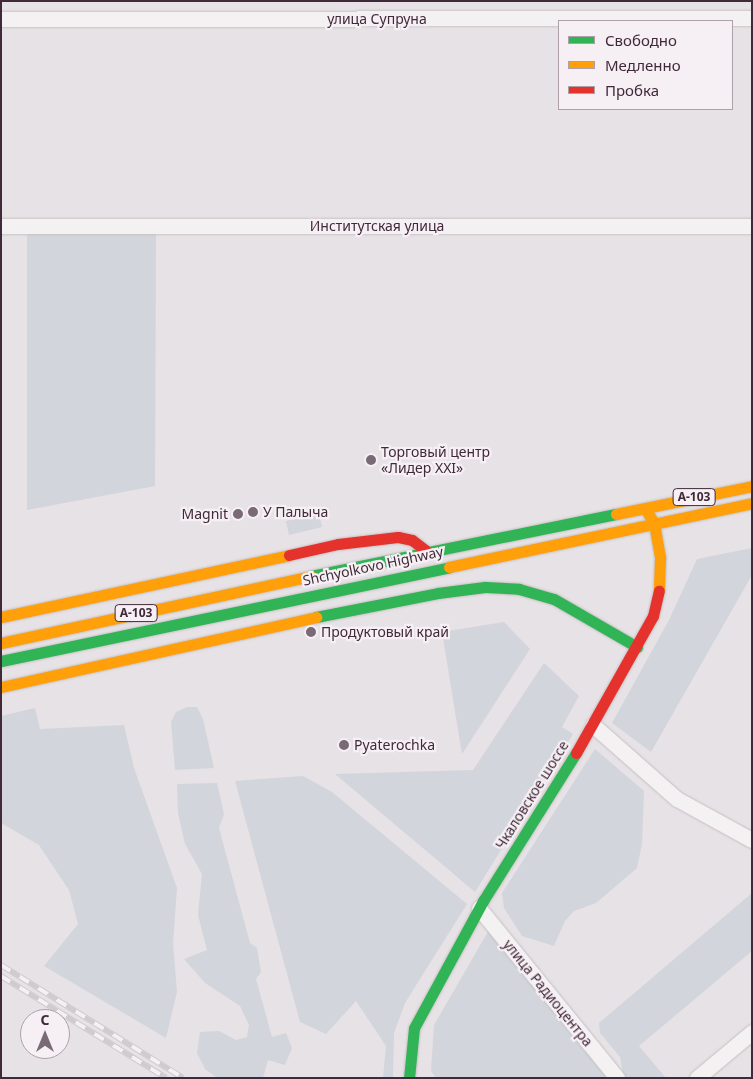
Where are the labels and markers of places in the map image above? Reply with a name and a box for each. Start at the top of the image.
place label: Торговый центр «Лидер XXI» [381,444,490,477]
marker: Торговый центр «Лидер XXI» [365,454,377,466]
place label: У Палыча [263,504,328,520]
place label: Magnit [182,506,228,522]
marker: У Палыча [247,506,259,518]
marker: Magnit [232,508,244,520]
place label: Продуктовый край [321,624,449,640]
marker: Продуктовый край [305,626,317,638]
place label: Pyaterochka [354,737,435,753]
marker: Pyaterochka [338,739,350,751]

